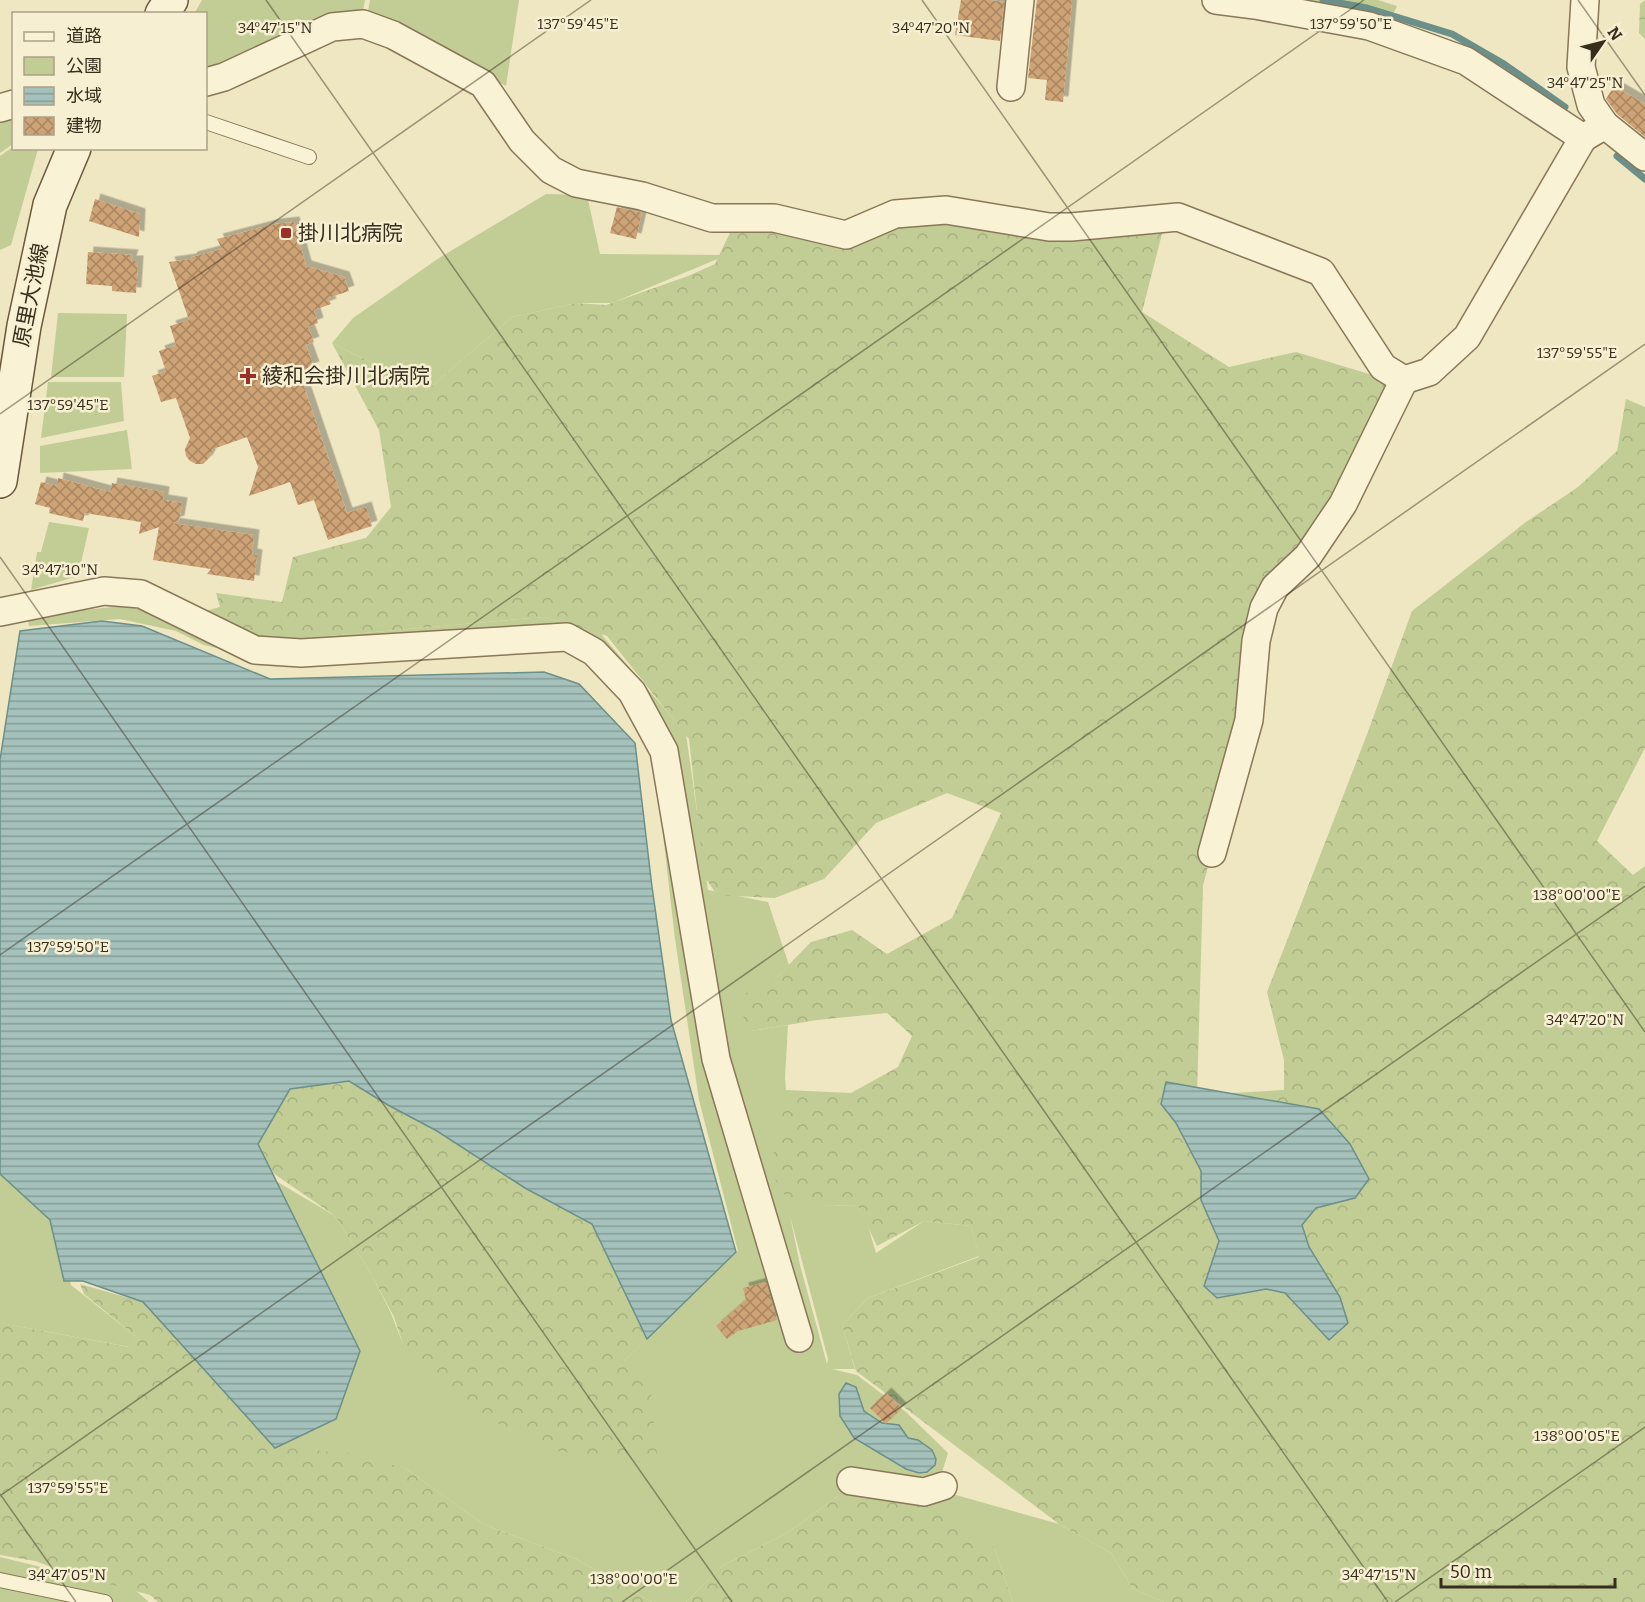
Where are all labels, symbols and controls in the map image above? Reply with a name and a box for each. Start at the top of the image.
legend [12,12,207,150]
north arrow [1573,12,1633,72]
text: 137°59'45"E [537,15,619,33]
text: 137°59'50"E [1310,15,1392,33]
text: 34°47'15"N [238,19,312,37]
text: 34°47'20"N [892,19,970,37]
text: N [1604,23,1626,44]
text: 道路 [66,25,102,47]
text: 公園 [66,55,102,77]
text: 34°47'25"N [1547,74,1623,92]
text: 水域 [66,85,102,107]
text: 建物 [66,115,102,137]
place label: 掛川北病院 [298,220,403,246]
marker: 掛川北病院 [279,226,293,240]
street label: 原里大池線 [8,241,54,349]
text: 137°59'55"E [1537,344,1617,362]
place label: 綾和会掛川北病院 [262,363,430,389]
marker: 綾和会掛川北病院 [239,367,257,385]
text: 137°59'45"E [27,396,109,414]
text: 34°47'10"N [22,561,98,579]
text: 138°00'00"E [1533,886,1621,904]
text: 137°59'50"E [27,938,109,956]
text: 34°47'20"N [1546,1011,1624,1029]
text: 138°00'05"E [1534,1427,1620,1445]
text: 137°59'55"E [28,1479,108,1497]
scale bar [1441,1551,1615,1589]
text: 50 m [1450,1561,1492,1583]
text: 34°47'05"N [28,1566,106,1584]
text: 34°47'15"N [1342,1566,1416,1584]
text: 138°00'00"E [590,1570,678,1588]

